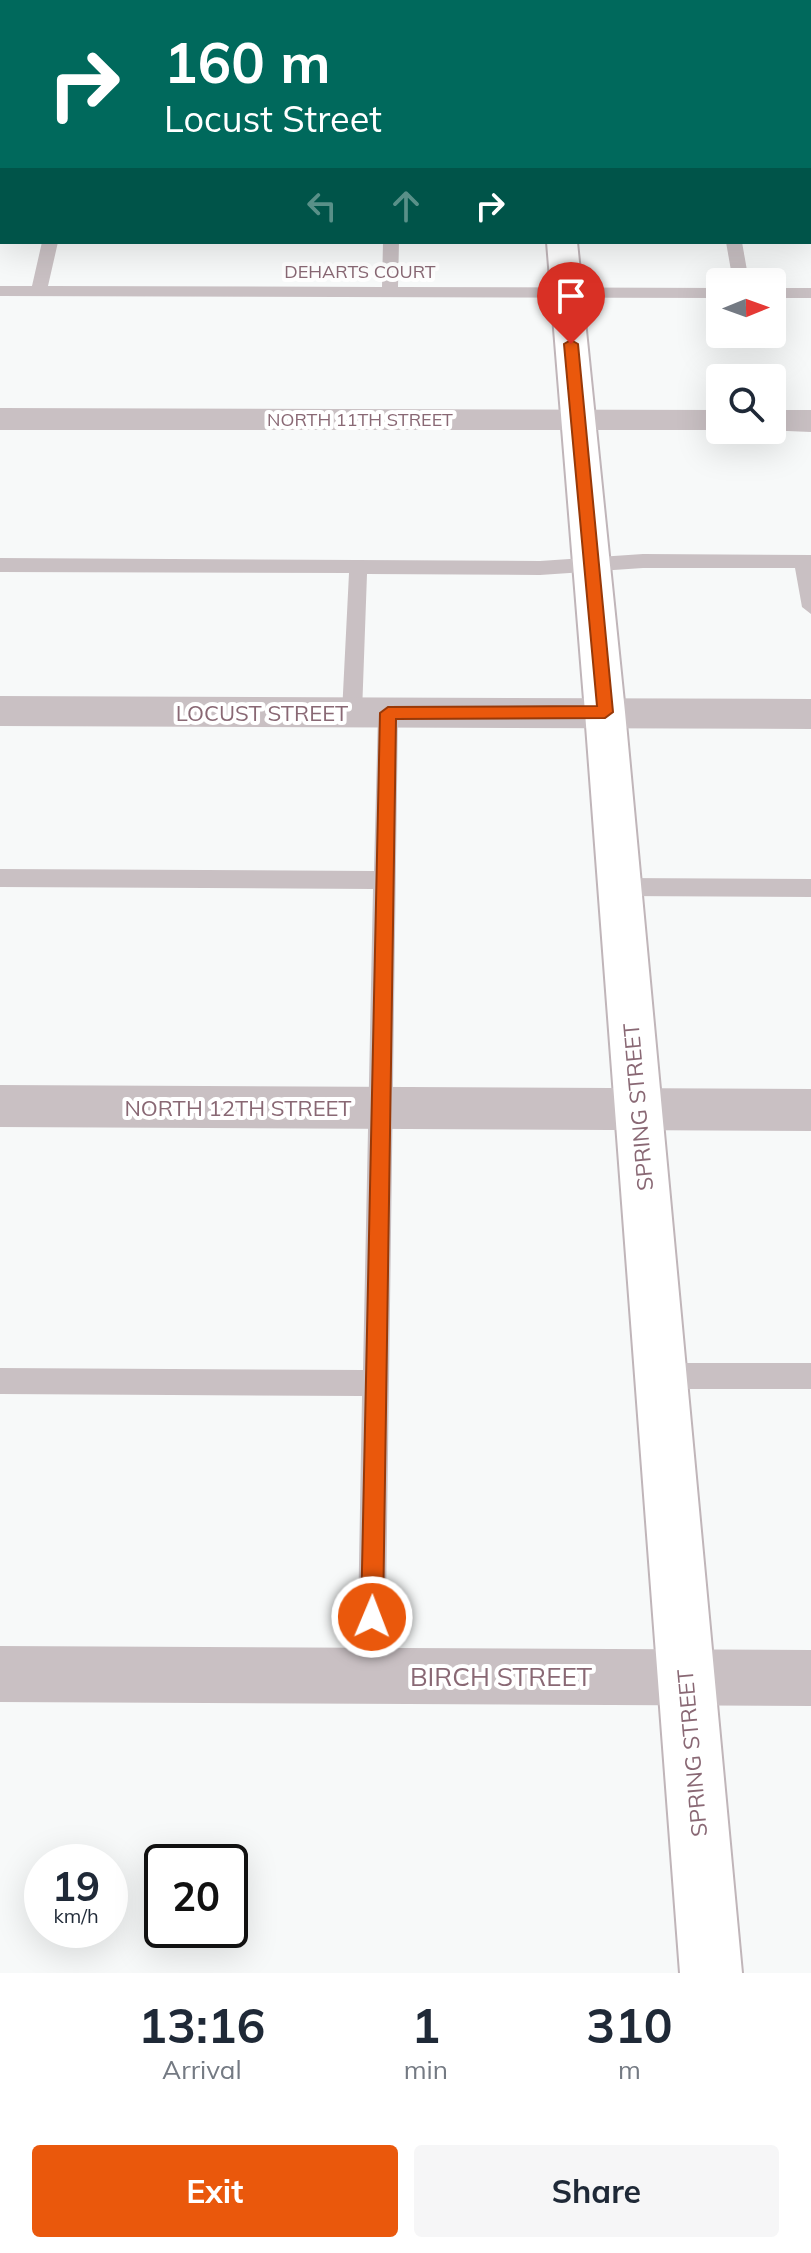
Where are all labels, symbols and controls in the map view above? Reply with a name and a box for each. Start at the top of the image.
text: 160 m [164,27,331,97]
icon: right [32,32,136,136]
text: Locust Street [164,96,382,141]
icon: left [300,184,344,228]
icon: ahead [384,184,428,228]
icon: right [468,184,512,228]
street label: DEHARTS COURT [284,260,436,283]
pin [537,262,605,344]
north arrow [706,268,786,348]
map controls [706,268,786,444]
icon: arrive [549,274,593,318]
button: search [706,364,786,444]
street label: NORTH 11TH STREET [267,408,453,431]
street label: LOCUST STREET [176,699,348,727]
street label: SPRING STREET [617,1022,659,1192]
street label: NORTH 12TH STREET [124,1094,352,1122]
position arrow [330,1575,414,1659]
street label: BIRCH STREET [410,1660,592,1693]
street label: SPRING STREET [671,1668,713,1838]
speed limit sign: 20 [144,1844,248,1948]
text: 19 [52,1861,100,1911]
text: km/h [53,1903,99,1928]
text: 13:16 [138,1995,265,2055]
text: 1 [411,1995,440,2055]
text: 310 [586,1995,673,2055]
text: Arrival [162,2053,242,2086]
text: min [404,2053,448,2086]
text: m [618,2053,641,2086]
button: Exit [32,2145,398,2237]
button: Share [414,2145,779,2237]

